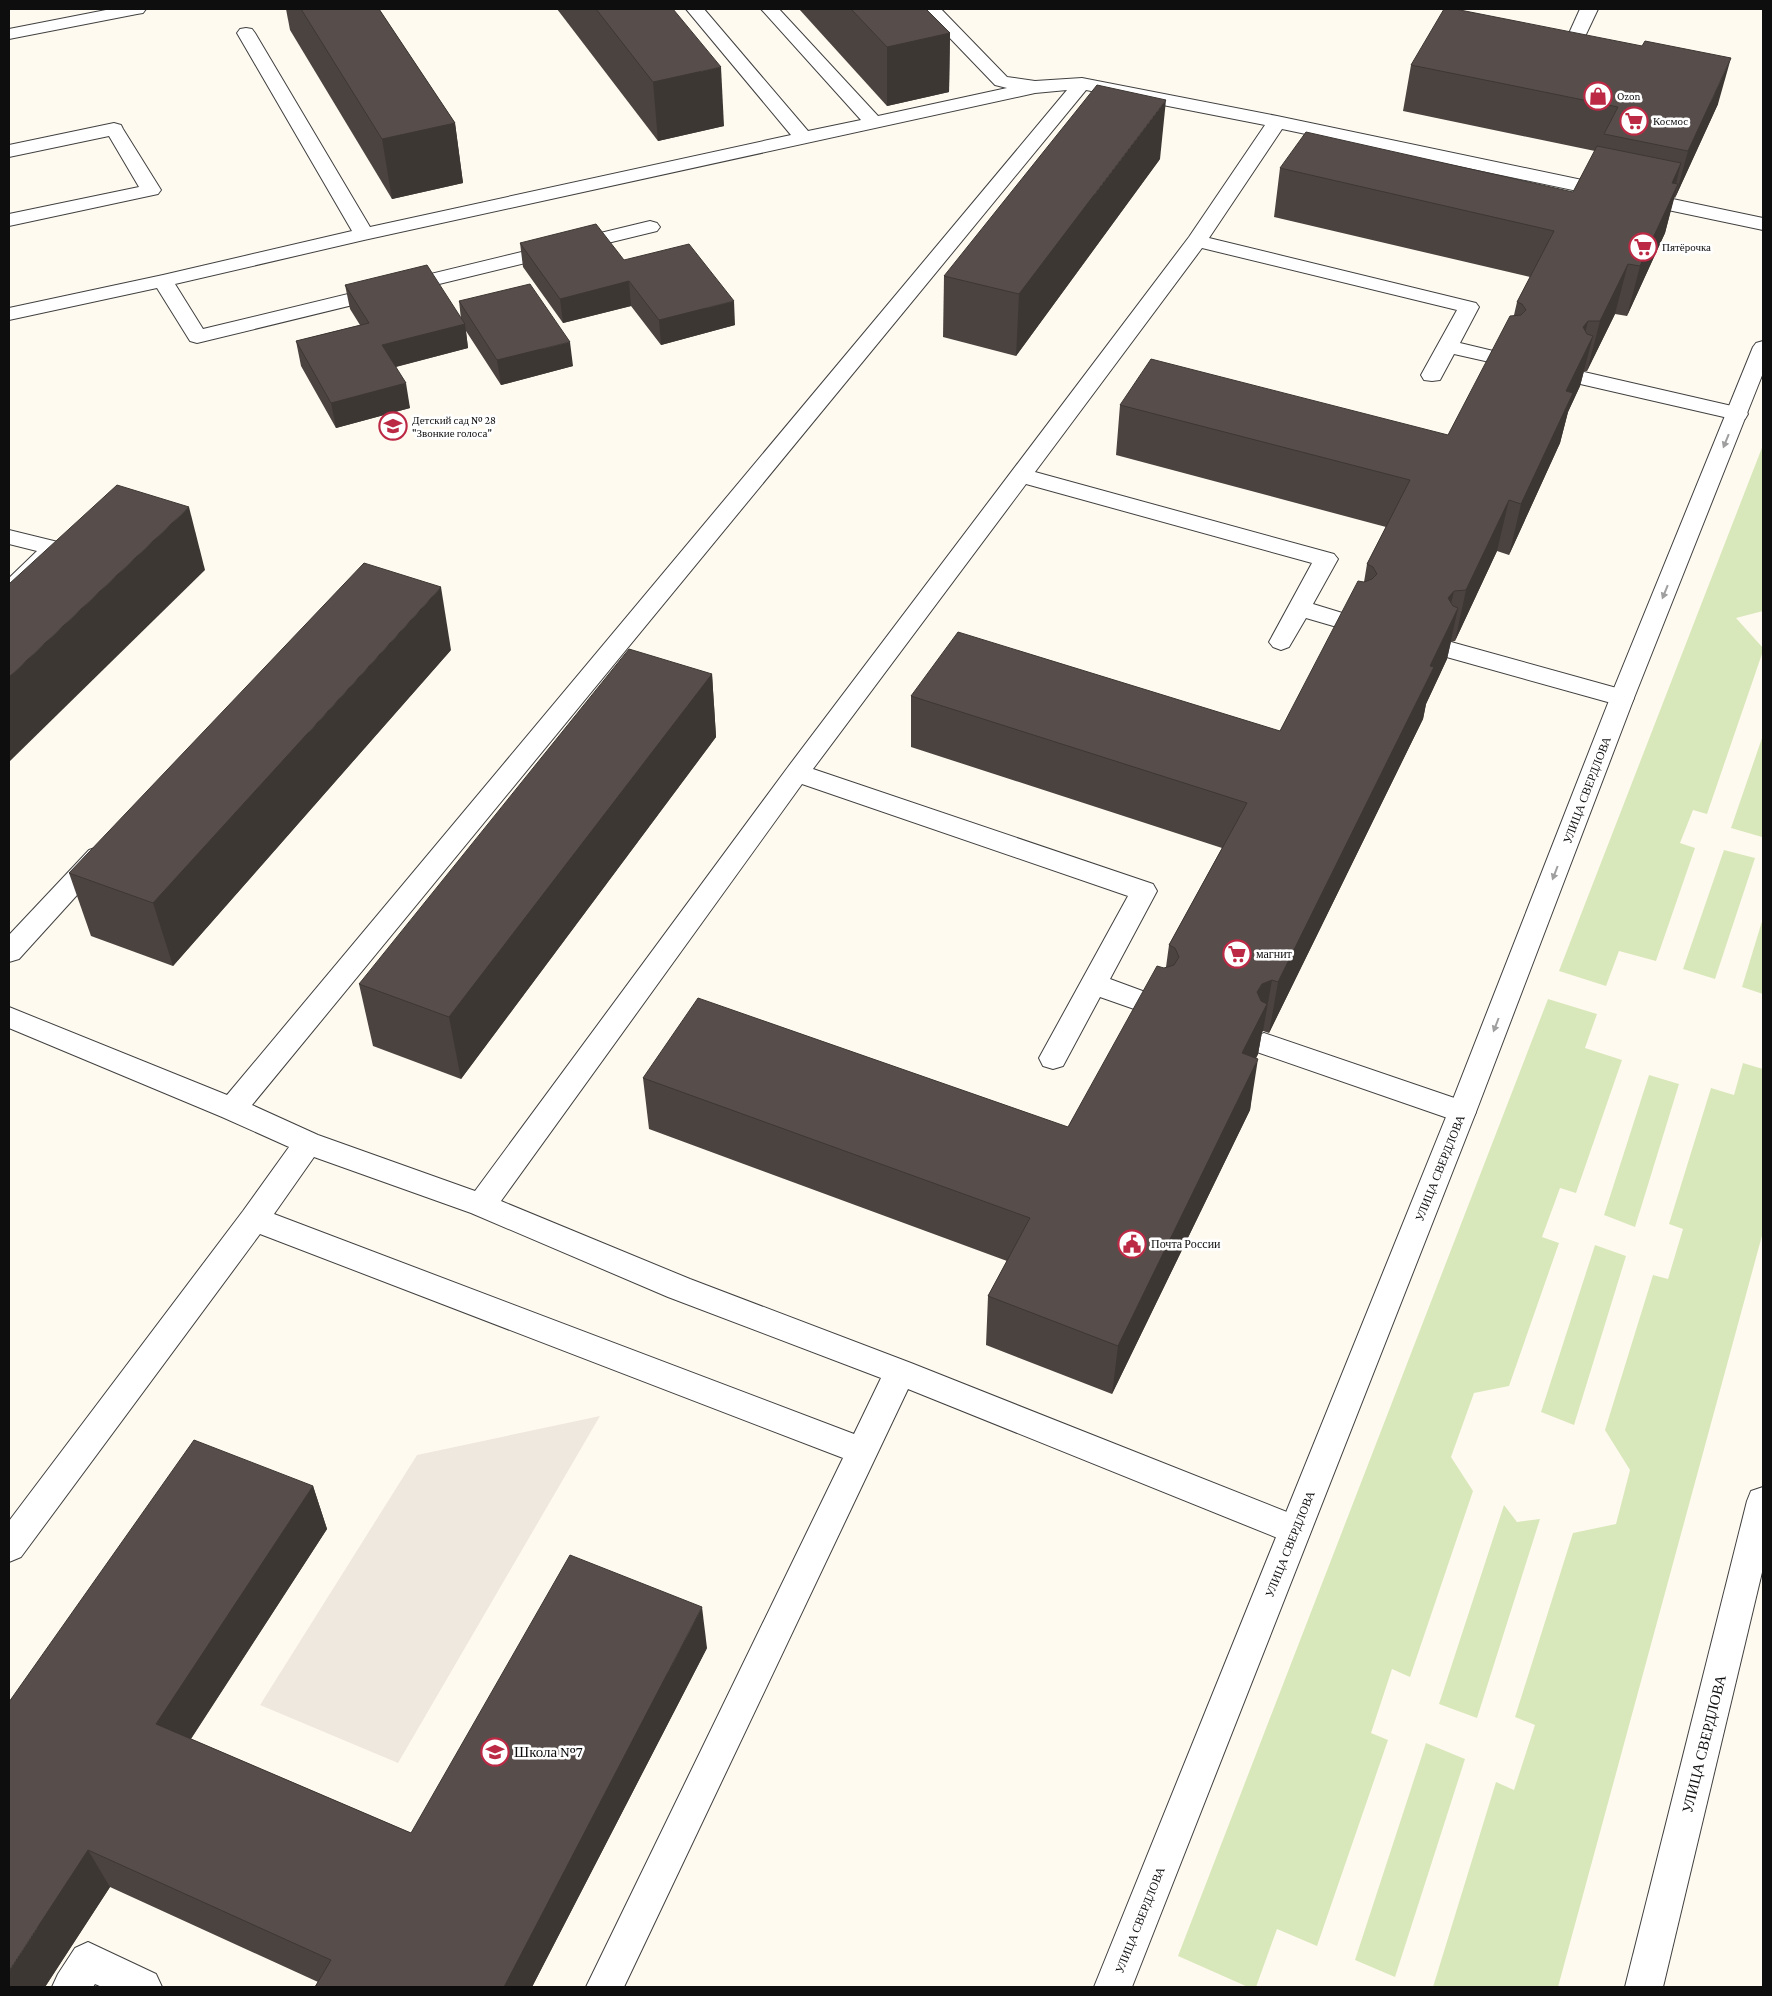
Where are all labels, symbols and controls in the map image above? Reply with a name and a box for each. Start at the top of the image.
shop icon: Ozon [1583,81,1613,111]
place label: Ozon [1617,90,1640,102]
supermarket icon: Космос [1619,106,1649,136]
place label: Космос [1653,115,1688,127]
supermarket icon: Пятёрочка [1628,232,1658,262]
place label: Пятёрочка [1662,241,1711,253]
school or university icon: Детский сад № 28 "Звонкие голоса" [378,411,408,441]
place label: Детский сад № 28 "Звонкие голоса" [412,414,496,439]
one-way arrow [1722,434,1730,449]
one-way arrow [1661,585,1669,599]
street label: УЛИЦА СВЕРДЛОВА [1560,734,1614,846]
one-way arrow [1551,866,1559,881]
supermarket icon: магнит [1222,939,1252,969]
place label: магнит [1256,947,1293,961]
one-way arrow [1492,1018,1500,1033]
street label: УЛИЦА СВЕРДЛОВА [1412,1112,1468,1223]
public building icon: Почта России [1117,1229,1147,1259]
place label: Почта России [1151,1237,1221,1251]
street label: УЛИЦА СВЕРДЛОВА [1262,1488,1318,1599]
street label: УЛИЦА СВЕРДЛОВА [1679,1673,1729,1815]
school or university icon: Школа №7 [480,1737,510,1767]
place label: Школа №7 [514,1744,583,1760]
street label: УЛИЦА СВЕРДЛОВА [1112,1864,1168,1975]

